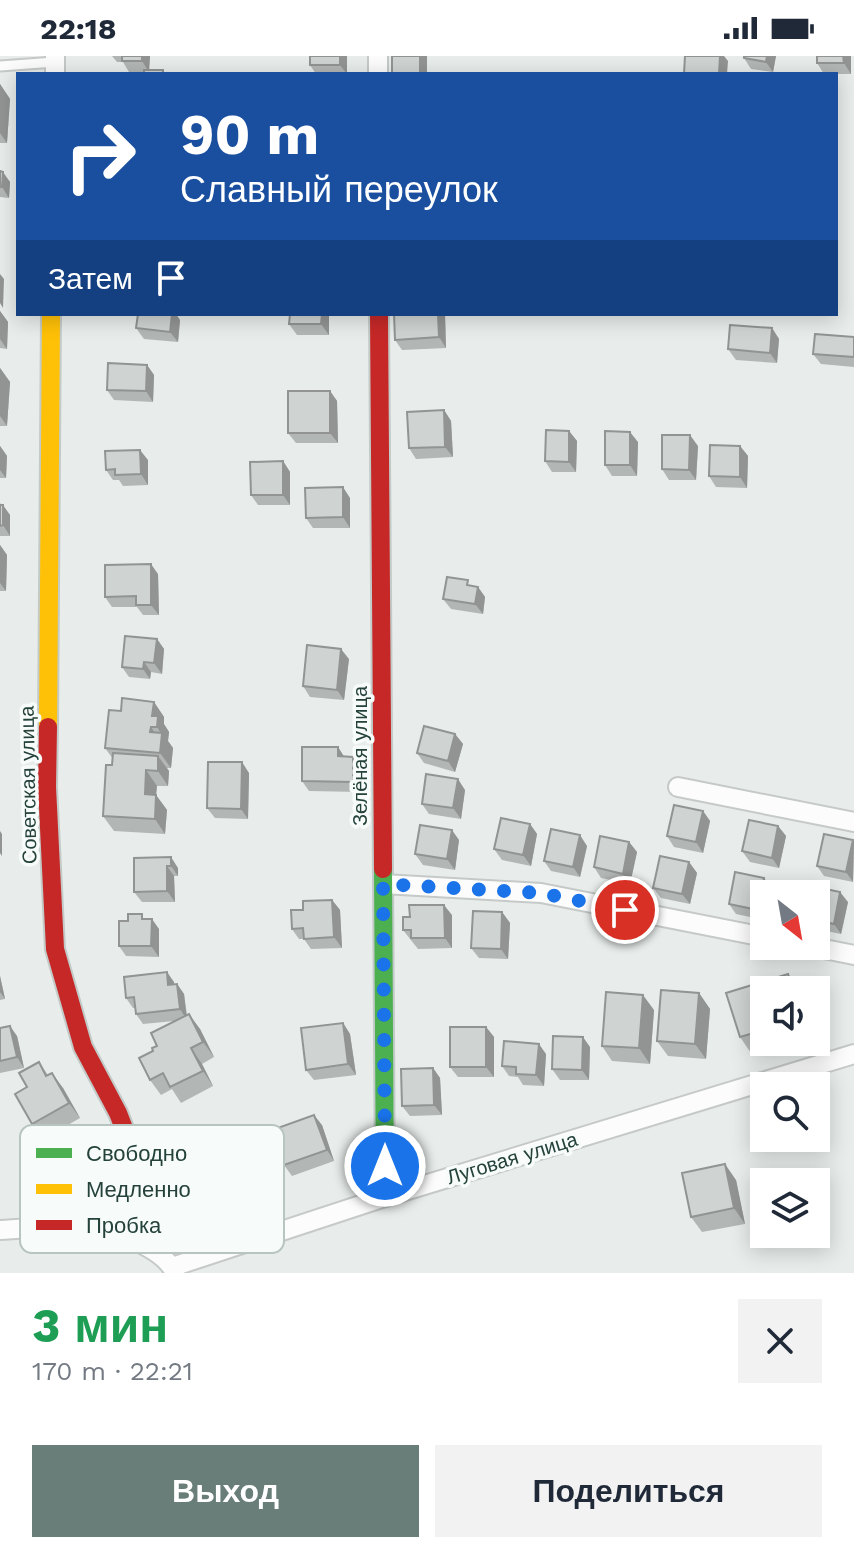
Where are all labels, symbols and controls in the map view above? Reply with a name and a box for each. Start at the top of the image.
text: 22:18 [40,11,117,46]
text: 90 m [180,102,319,168]
icon: right [48,104,152,208]
text: Славный переулок [180,169,498,211]
icon: arrive [149,256,193,300]
text: Затем [48,261,133,296]
street label: Зелёная улица [348,685,372,826]
street label: Советская улица [15,705,41,864]
pin [591,876,659,944]
north arrow [750,880,830,960]
map controls [750,880,830,1248]
icon: arrive [603,888,647,932]
button: sound [750,976,830,1056]
button: search [750,1072,830,1152]
position arrow [343,1124,427,1208]
legend [20,1125,284,1253]
street label: Луговая улица [444,1126,581,1189]
text: Свободно [86,1141,187,1166]
button: layers [750,1168,830,1248]
text: Медленно [86,1177,191,1202]
text: Пробка [86,1213,162,1238]
text: 3 мин [32,1297,168,1354]
button: close [738,1299,822,1383]
text: 170 m · 22:21 [32,1356,193,1386]
button: Выход [32,1445,419,1537]
button: Поделиться [435,1445,822,1537]

